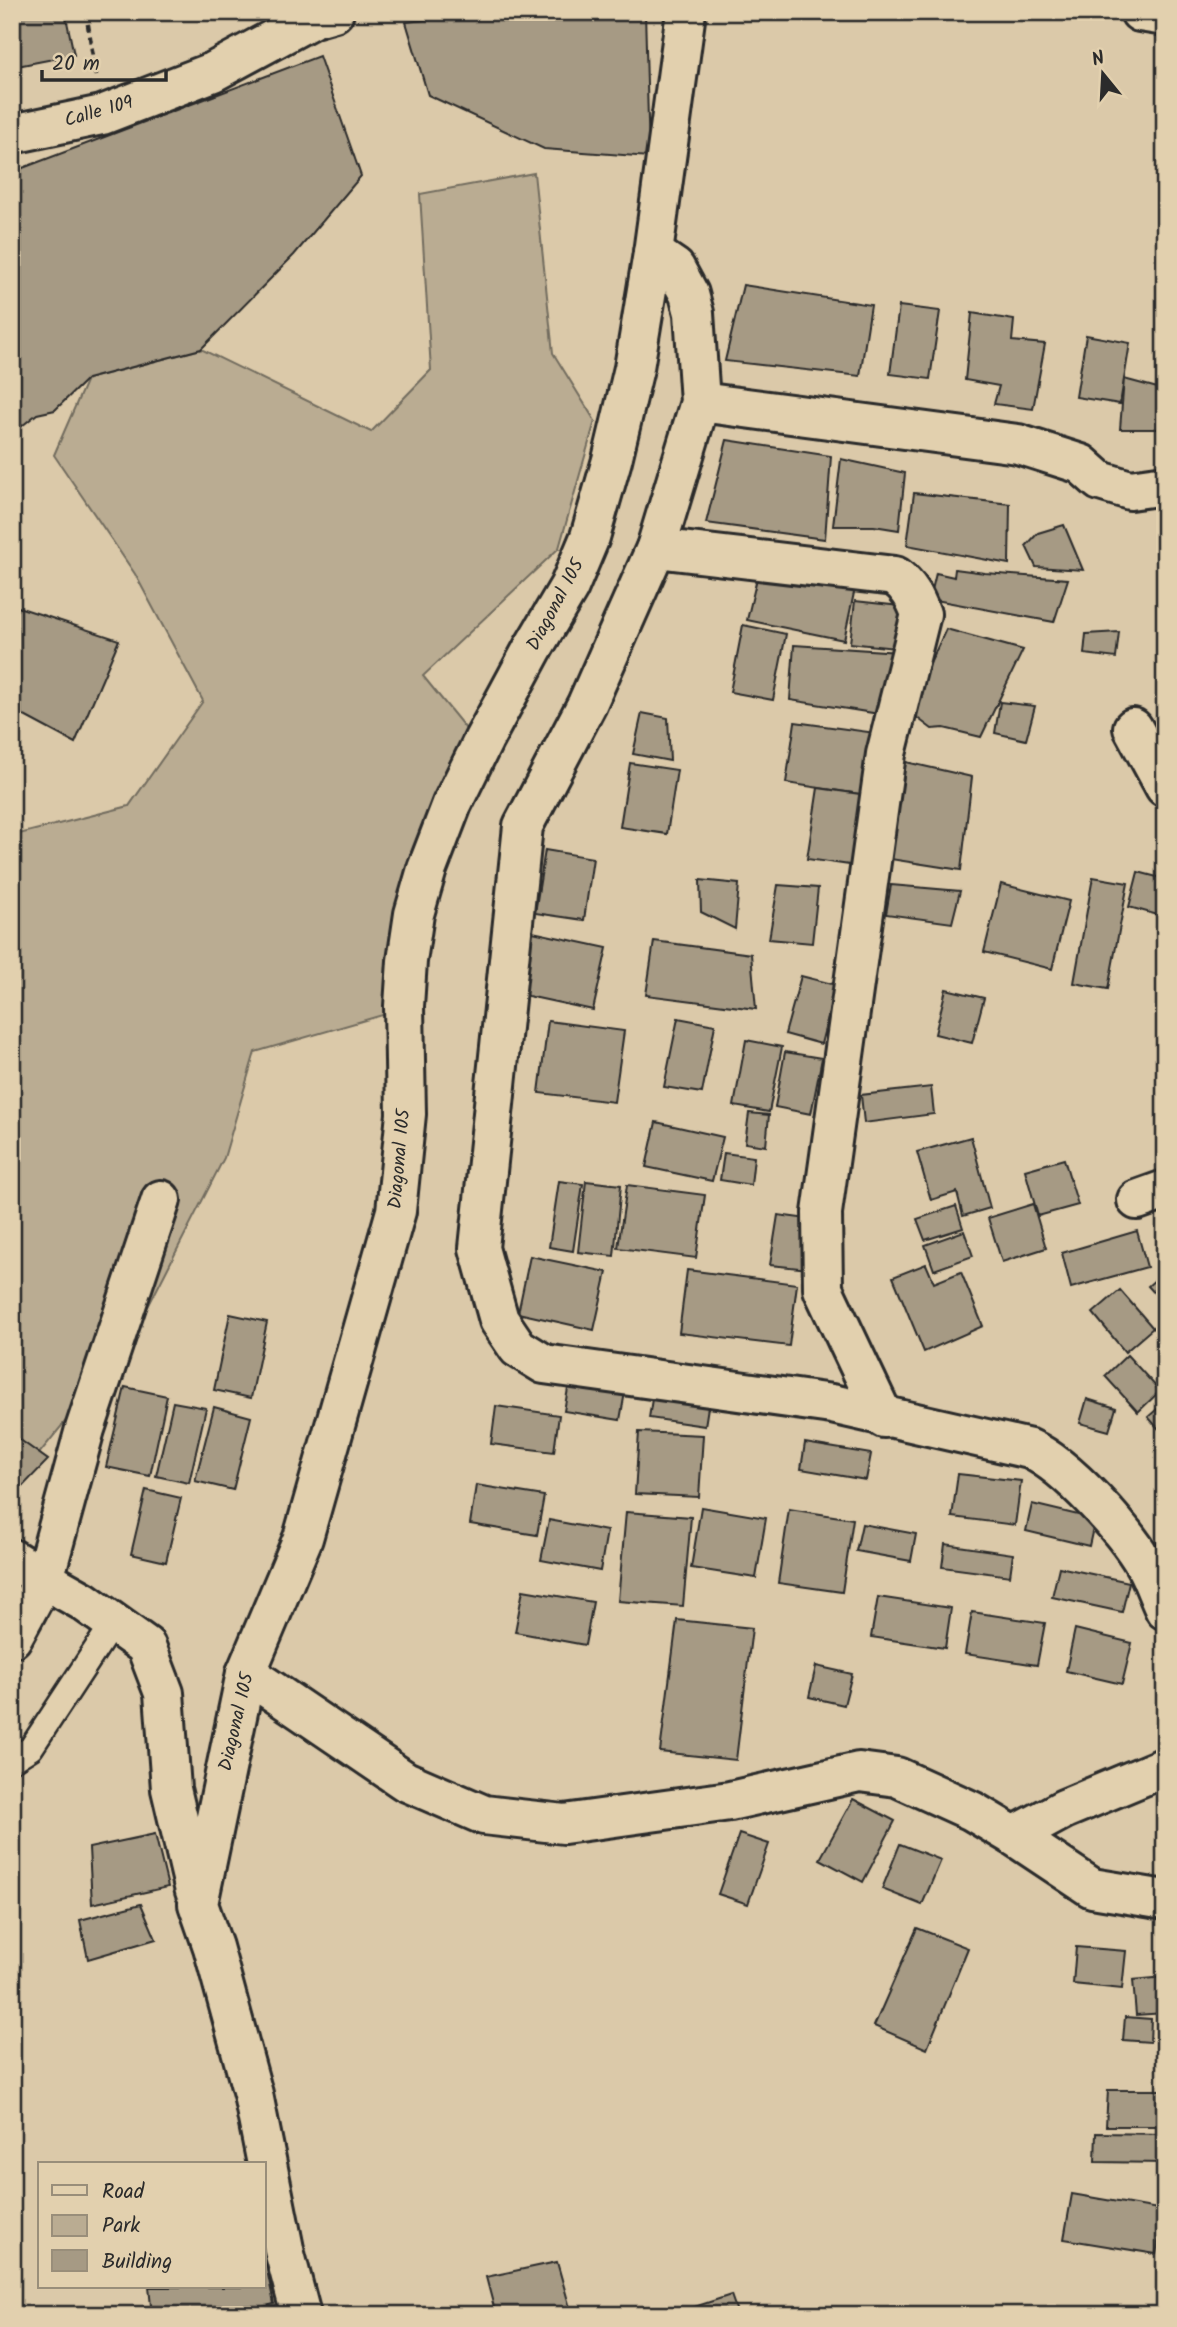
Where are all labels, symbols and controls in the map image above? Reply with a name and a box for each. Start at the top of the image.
scale bar [42,38,166,82]
north arrow [1068,38,1138,108]
text: N [1088,44,1109,76]
text: 20 m [52,48,100,81]
street label: Calle 109 [61,88,137,136]
street label: Diagonal 105 [519,552,594,656]
street label: Diagonal 105 [381,1106,419,1210]
street label: Diagonal 105 [211,1668,263,1774]
legend [38,2162,266,2288]
text: Road [102,2176,145,2209]
text: Park [102,2210,140,2243]
text: Building [102,2246,172,2279]

